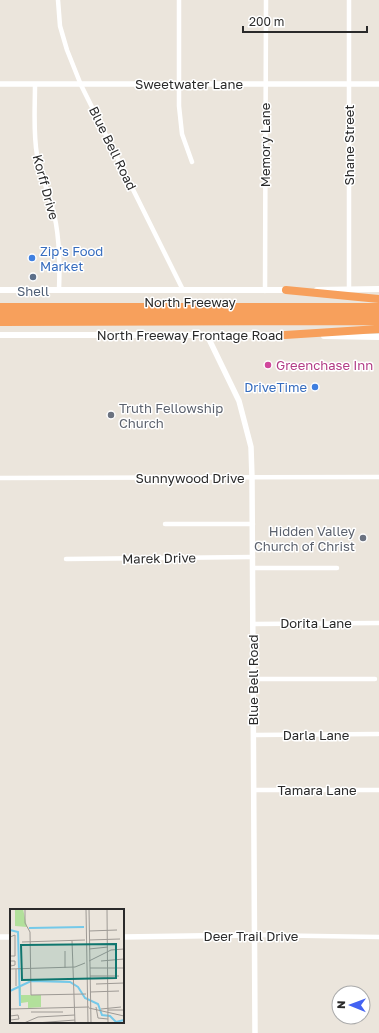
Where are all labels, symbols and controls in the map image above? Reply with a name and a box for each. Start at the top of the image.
scale bar [243,8,367,34]
text: 200 m [249,14,284,29]
street label: Sweetwater Lane [135,76,243,92]
street label: Memory Lane [257,103,273,187]
street label: Blue Bell Road [86,104,140,192]
street label: Shane Street [341,105,357,185]
street label: Korff Drive [30,153,62,221]
place label: Zip's Food Market [40,243,103,274]
marker: Zip's Food Market [27,253,37,263]
marker: Shell [28,272,38,282]
place label: Shell [17,283,49,299]
street label: North Freeway [144,294,237,310]
street label: North Freeway Frontage Road [97,327,283,343]
place label: Greenchase Inn [276,357,373,373]
marker: Greenchase Inn [263,360,273,370]
place label: DriveTime [244,379,307,395]
marker: DriveTime [310,382,320,392]
place label: Truth Fellowship Church [119,400,223,431]
marker: Truth Fellowship Church [106,410,116,420]
street label: Sunnywood Drive [136,470,244,486]
place label: Hidden Valley Church of Christ [254,523,356,554]
marker: Hidden Valley Church of Christ [358,533,368,543]
street label: Marek Drive [122,549,196,567]
street label: Dorita Lane [280,615,352,631]
street label: Blue Bell Road [245,634,261,726]
street label: Darla Lane [283,727,349,743]
street label: Tamara Lane [277,782,357,798]
inset map [10,909,124,1023]
street label: Deer Trail Drive [204,928,298,944]
north arrow [331,985,371,1025]
text: N [334,1001,347,1009]

